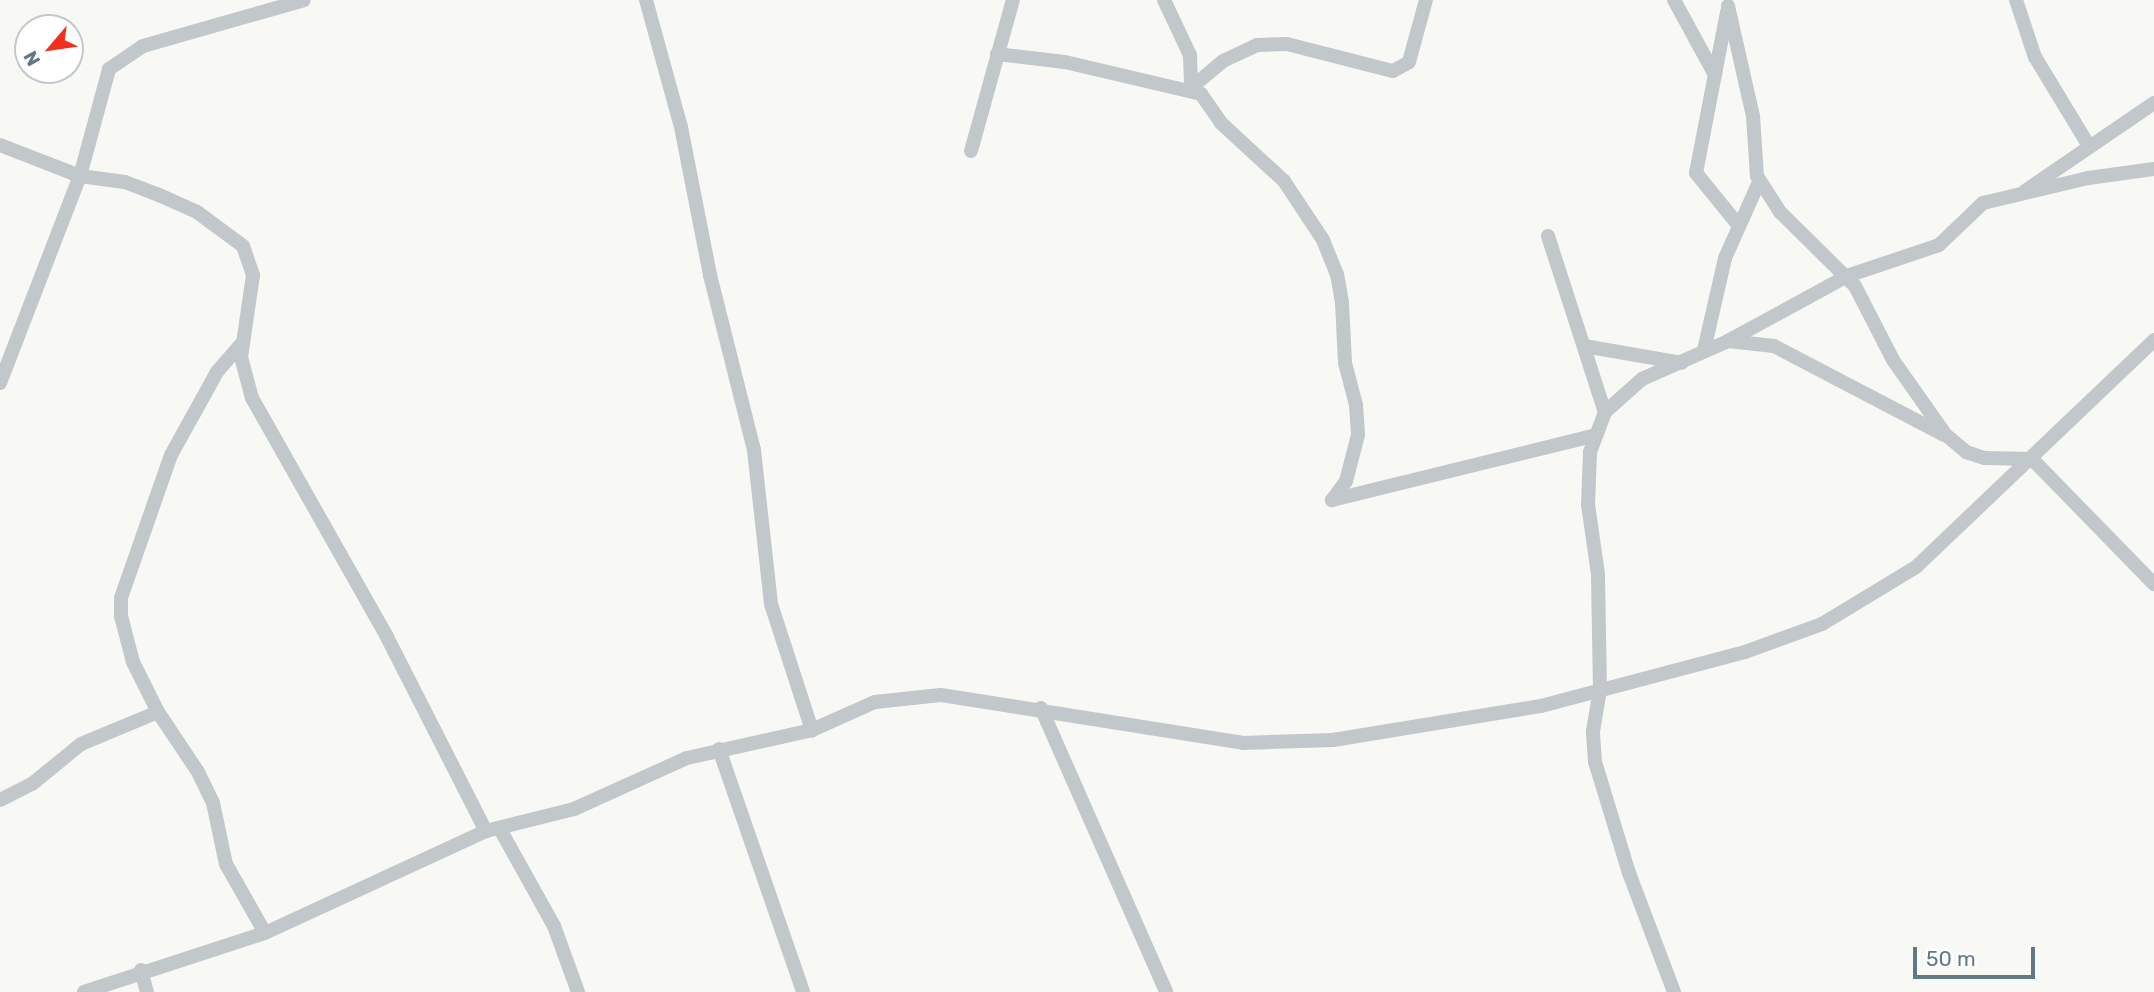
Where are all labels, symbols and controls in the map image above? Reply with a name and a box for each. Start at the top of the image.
north arrow [14,14,84,84]
text: N [19,47,45,70]
scale bar [1916,932,2038,976]
text: 50 m [1926,946,1976,971]

